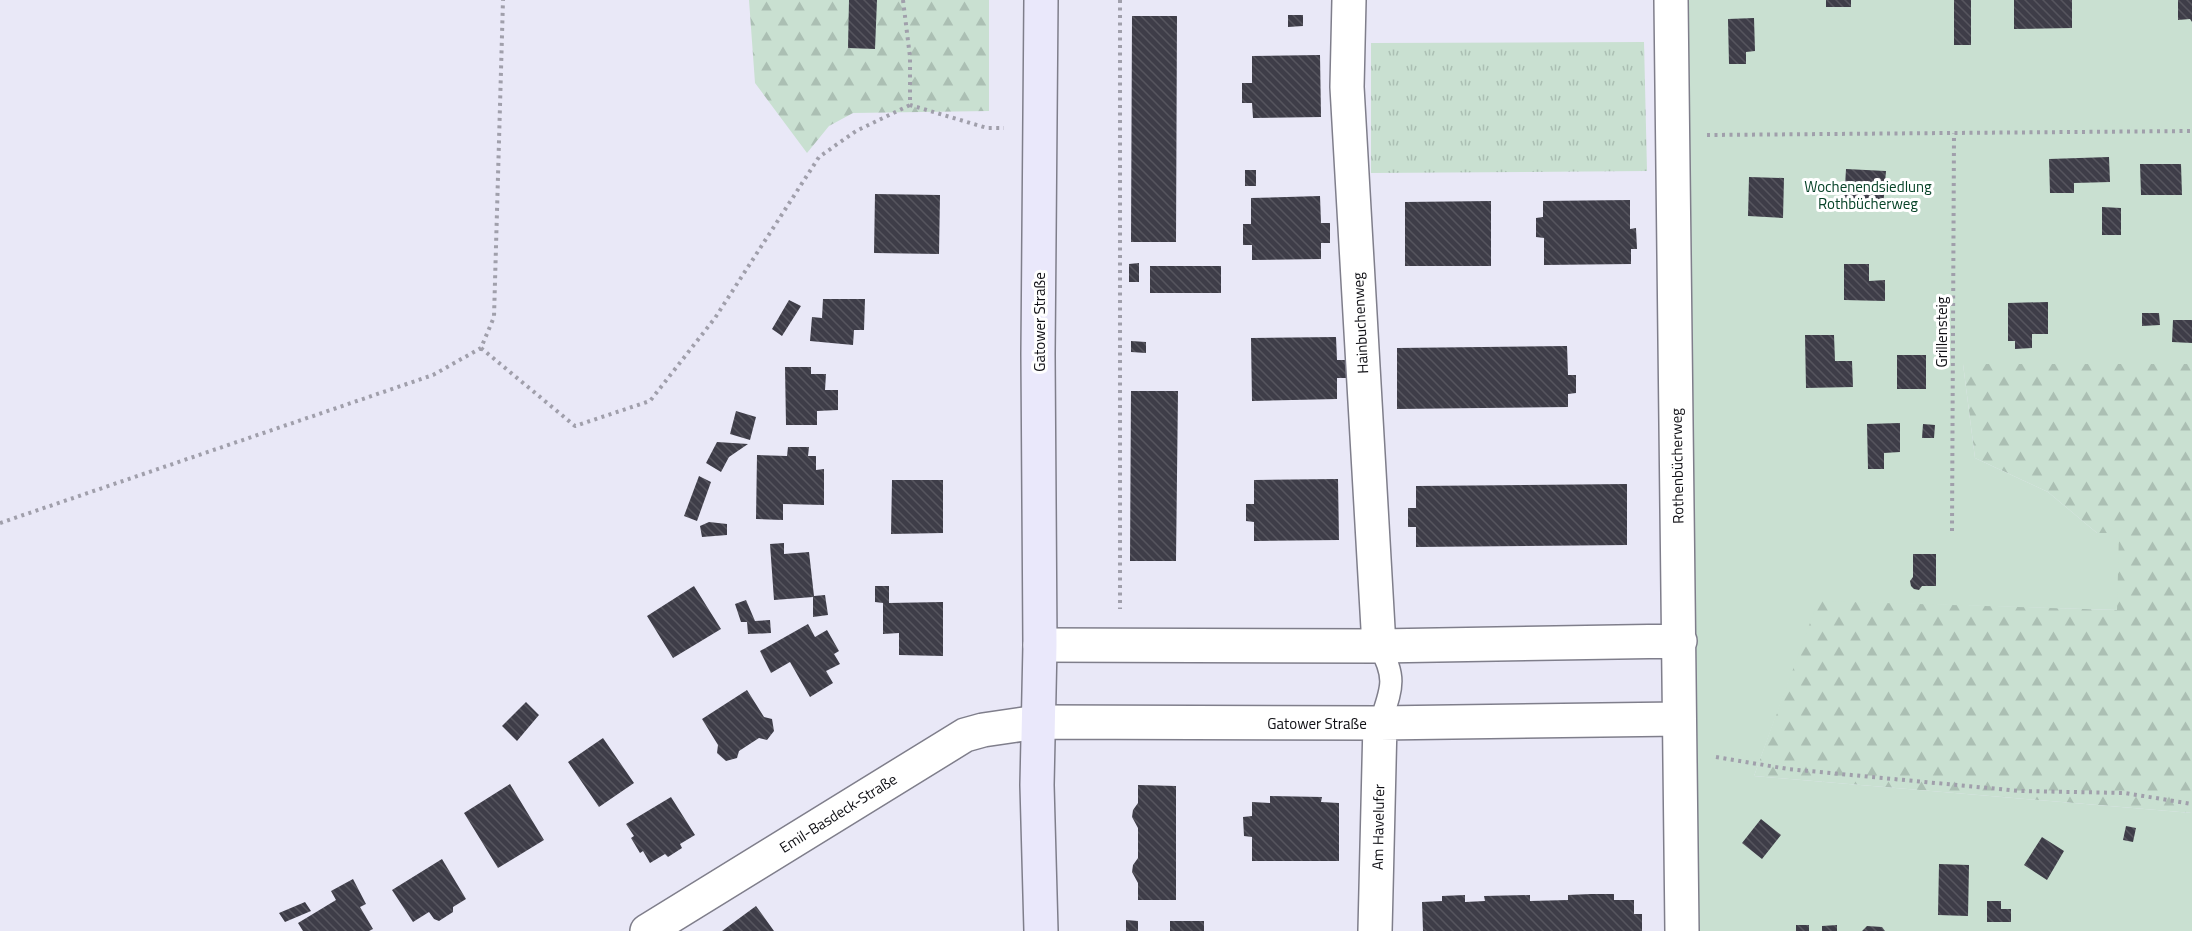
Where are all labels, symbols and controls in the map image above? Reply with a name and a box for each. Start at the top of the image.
park label: Wochenendsiedlung Rothbücherweg [1804,175,1932,215]
street label: Hainbuchenweg [1346,271,1374,374]
street label: Gatower Straße [1028,272,1051,372]
street label: Grillensteig [1930,296,1953,368]
street label: Rothenbücherweg [1664,408,1690,524]
street label: Gatower Straße [1267,712,1367,735]
street label: Emil-Basdeck-Straße [775,768,901,858]
street label: Am Havelufer [1366,784,1390,870]

